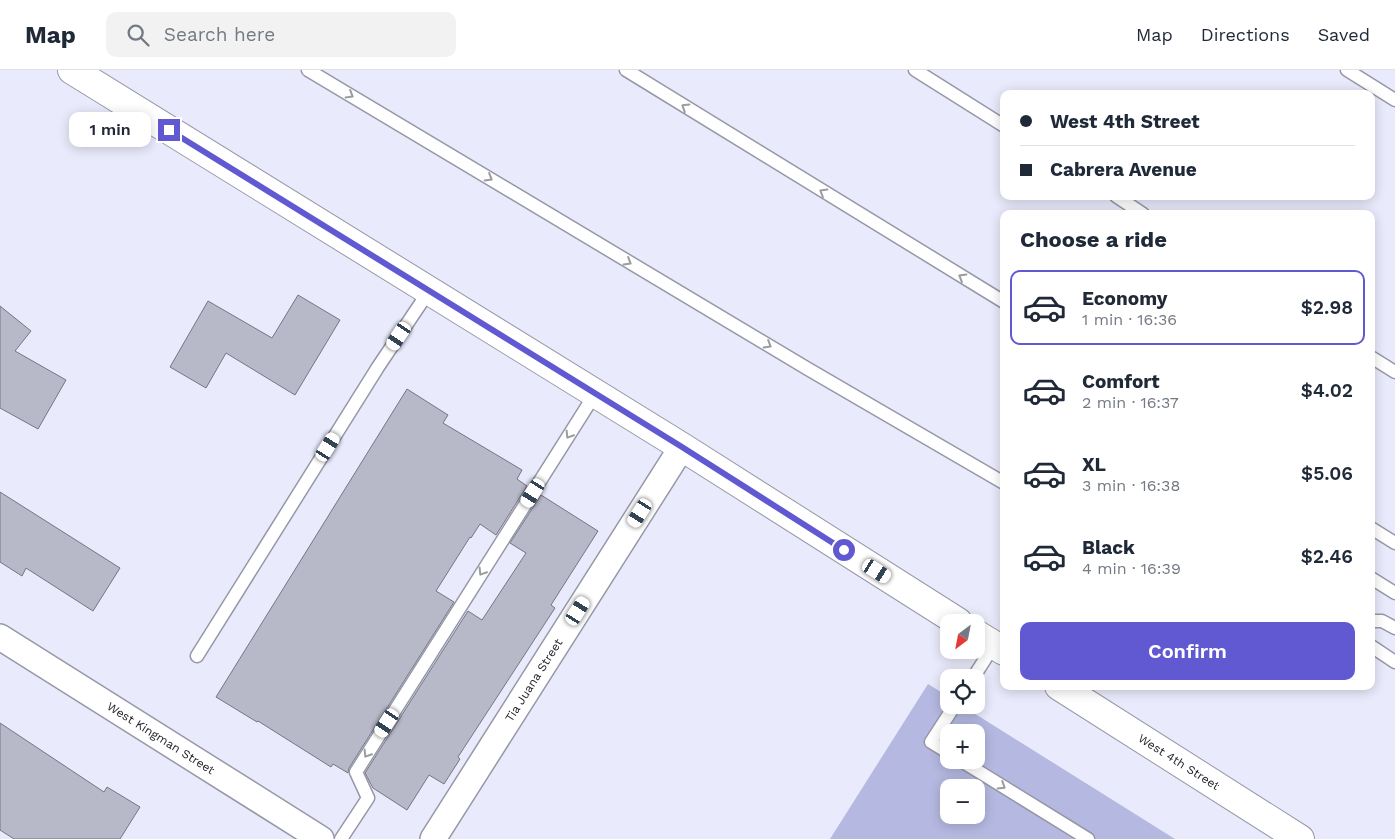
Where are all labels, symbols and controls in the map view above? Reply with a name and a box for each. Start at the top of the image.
search box [106,12,456,57]
text: Map [25,21,76,49]
icon: search [124,21,152,49]
text: Search here [164,23,275,46]
text: Map [1136,24,1173,45]
text: Directions [1201,24,1290,45]
text: Saved [1318,24,1370,45]
one-way arrow [344,89,353,99]
one-way arrow [681,104,690,114]
text: West 4th Street [1050,110,1200,133]
callout: 1 min [69,112,152,148]
route end [158,119,180,141]
text: 1 min [89,120,131,139]
text: Cabrera Avenue [1050,158,1197,181]
one-way arrow [483,172,492,182]
one-way arrow [820,189,829,199]
text: Choose a ride [1020,227,1167,252]
one-way arrow [623,255,632,265]
one-way arrow [959,273,968,283]
icon: car [1022,285,1067,330]
text: Economy [1082,287,1167,310]
text: $2.98 [1301,296,1353,319]
text: 1 min · 16:36 [1082,310,1177,329]
car [384,319,413,353]
one-way arrow [762,339,771,349]
icon: car [1022,368,1067,413]
text: Comfort [1082,370,1160,393]
text: $4.02 [1301,379,1353,402]
text: 2 min · 16:37 [1082,393,1179,412]
car [313,430,342,464]
one-way arrow [566,430,576,439]
icon: car [1022,451,1067,496]
text: XL [1082,453,1106,476]
text: $5.06 [1301,462,1353,485]
car [518,476,547,510]
text: 3 min · 16:38 [1082,476,1180,495]
car [625,496,654,530]
icon: car [1022,534,1067,579]
text: Black [1082,536,1135,559]
route start [833,539,855,561]
text: $2.46 [1301,545,1353,568]
car [860,557,893,585]
text: 4 min · 16:39 [1082,559,1181,578]
one-way arrow [479,567,489,576]
car [563,594,592,628]
north arrow [940,614,985,659]
map controls [940,614,985,824]
button: Confirm [1020,622,1355,680]
street label: Tia Juana Street [502,636,565,724]
button: locate [940,669,985,714]
street label: West Kingman Street [104,699,217,777]
car [372,706,401,740]
button: + [940,724,985,769]
street label: West 4th Street [1136,731,1222,793]
one-way arrow [364,748,373,758]
button: − [940,779,985,824]
one-way arrow [996,779,1005,789]

